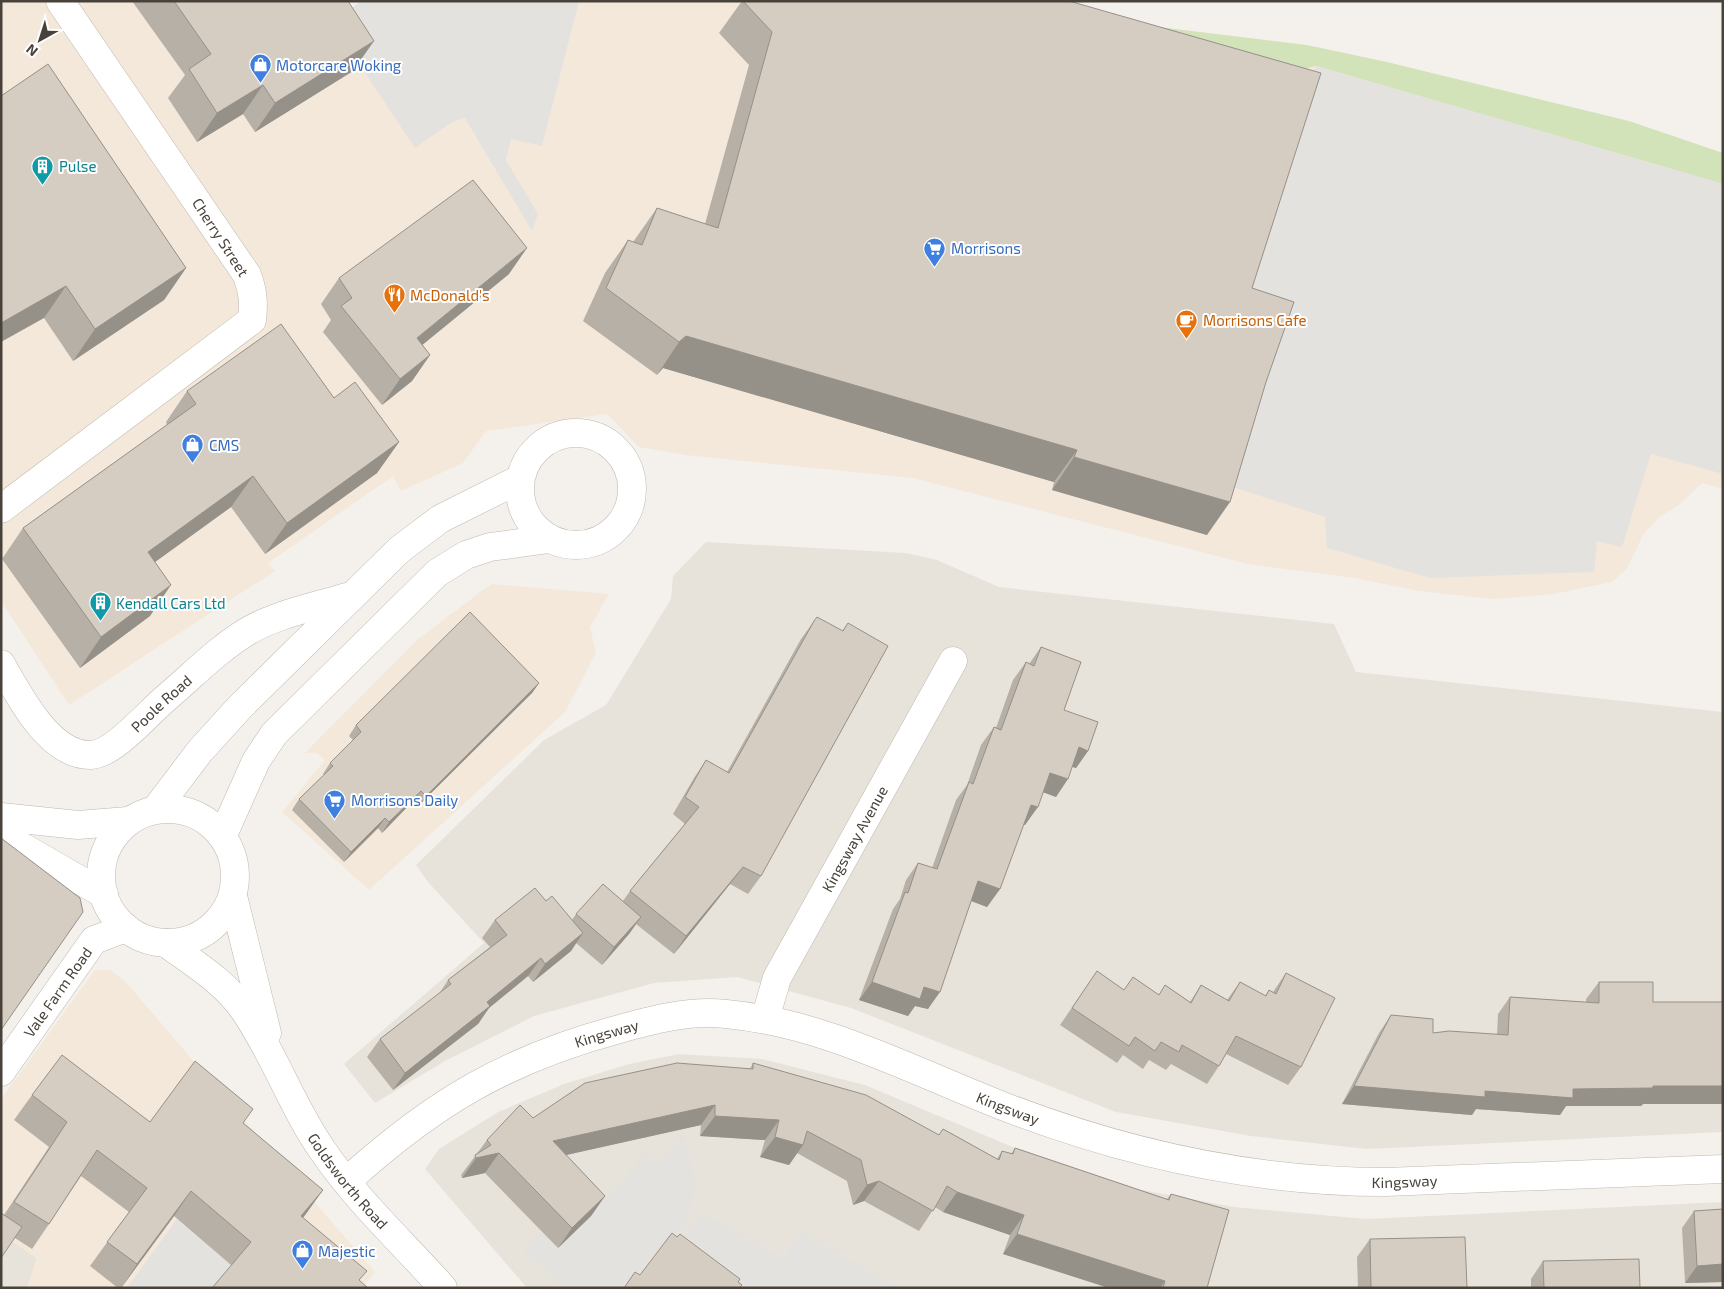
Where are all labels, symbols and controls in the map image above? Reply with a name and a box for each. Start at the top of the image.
north arrow [15,15,65,65]
text: N [22,41,41,60]
shop icon: Motorcare Woking [248,53,272,84]
place label: Motorcare Woking [276,56,402,74]
building icon: Pulse [31,154,55,185]
place label: Pulse [59,157,97,175]
street label: Cherry Street [189,194,253,280]
supermarket icon: Morrisons [923,236,947,267]
place label: Morrisons [951,239,1021,257]
restaurant icon: McDonald's [382,283,406,314]
place label: McDonald's [410,286,490,304]
cafe icon: Morrisons Cafe [1175,308,1199,339]
place label: Morrisons Cafe [1203,311,1307,329]
shop icon: CMS [181,433,205,464]
place label: CMS [209,436,239,454]
building icon: Kendall Cars Ltd [88,591,112,622]
place label: Kendall Cars Ltd [116,594,226,612]
street label: Poole Road [127,671,195,736]
street label: Kingsway Avenue [818,782,891,895]
supermarket icon: Morrisons Daily [323,788,347,819]
place label: Morrisons Daily [351,791,458,809]
street label: Vale Farm Road [20,943,95,1040]
street label: Kingsway [572,1015,641,1051]
street label: Kingsway [974,1088,1042,1128]
street label: Goldsworth Road [304,1129,392,1232]
street label: Kingsway [1372,1171,1438,1191]
shop icon: Majestic [290,1239,314,1270]
place label: Majestic [318,1242,376,1261]

